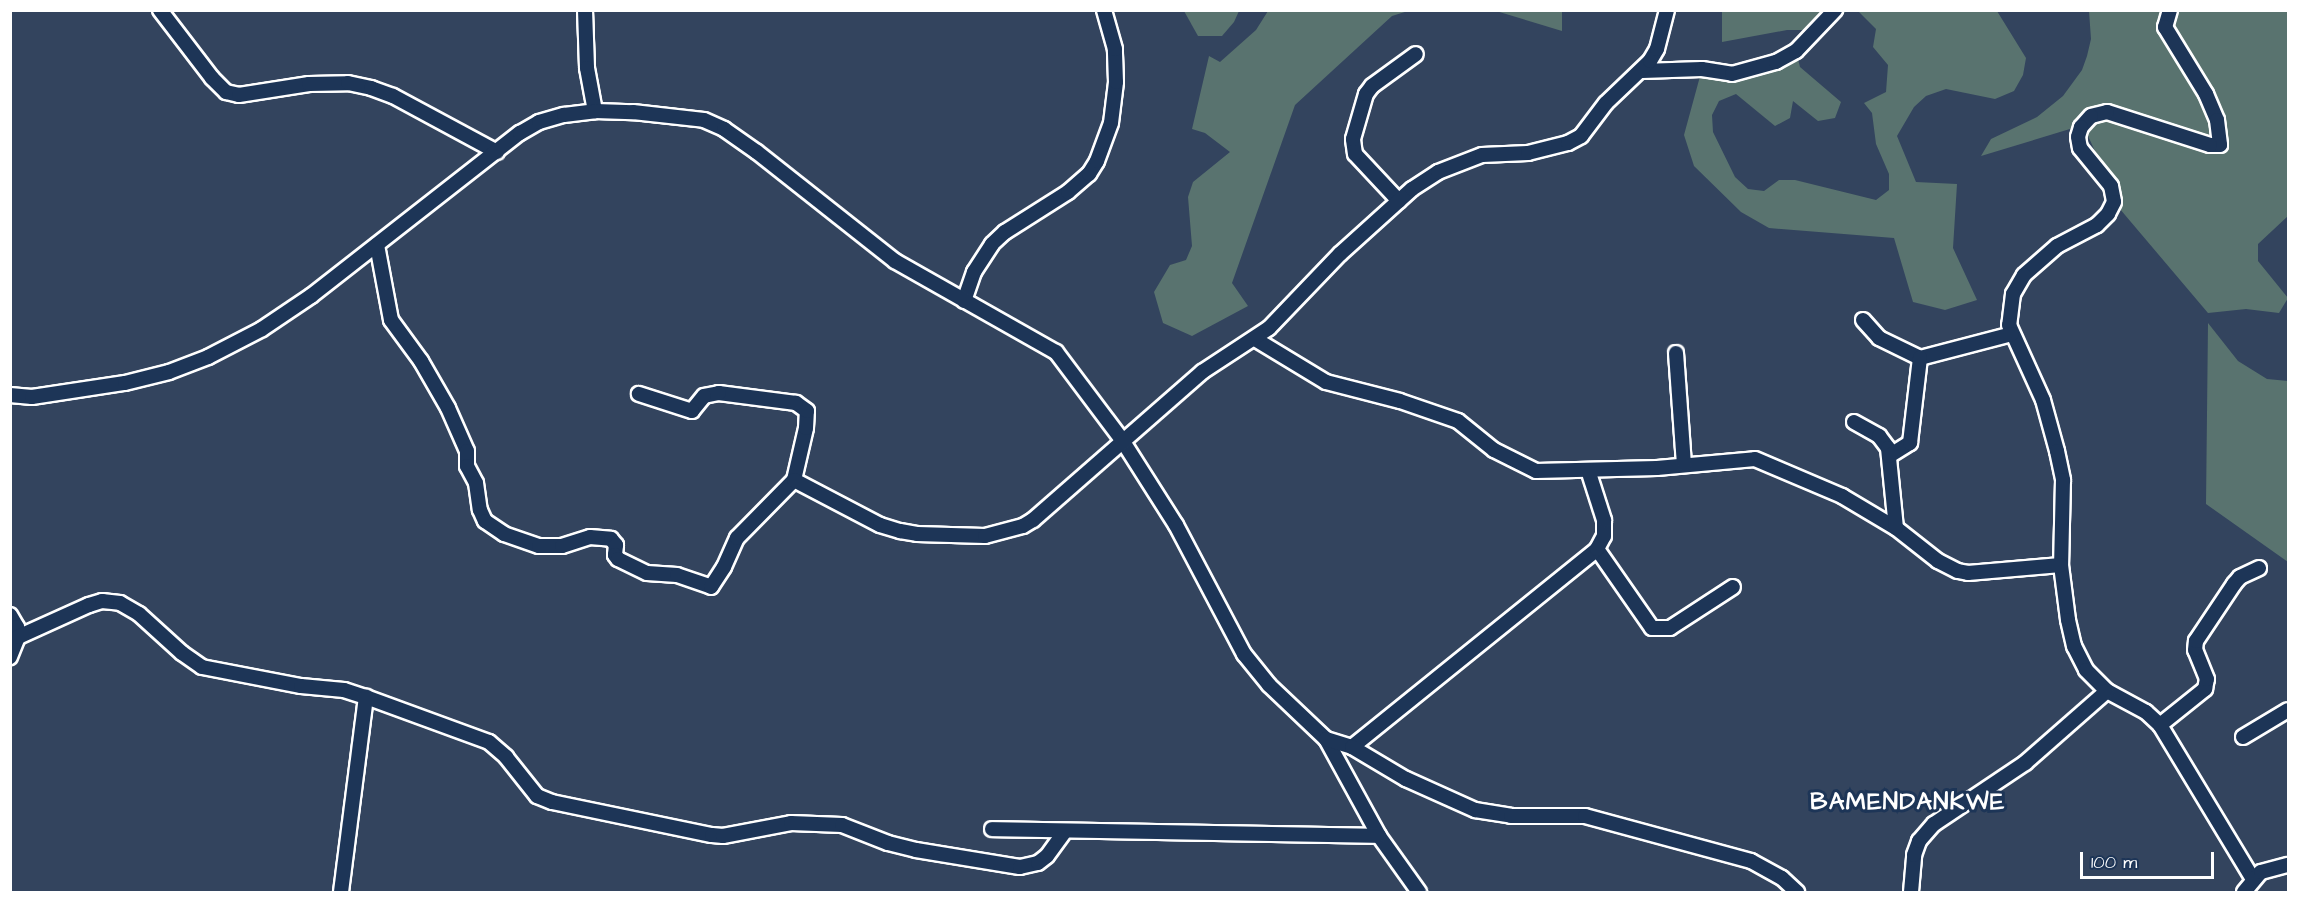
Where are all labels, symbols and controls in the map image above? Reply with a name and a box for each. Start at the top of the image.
district label: BAMENDANKWE [1810,789,2006,817]
scale bar [2083,840,2216,878]
text: 100 m [2091,850,2137,875]

